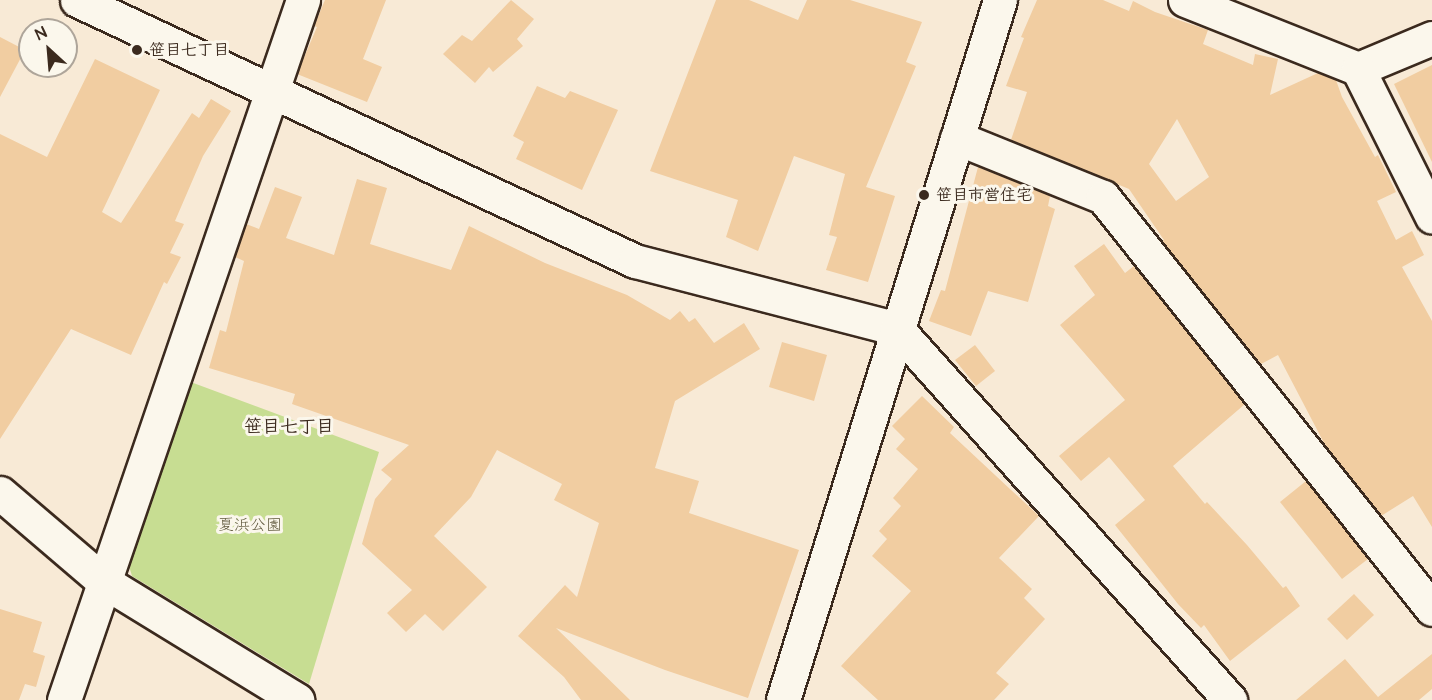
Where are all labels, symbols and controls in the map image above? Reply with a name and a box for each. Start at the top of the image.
north arrow [18,18,78,78]
text: N [32,22,50,46]
place label: 笹目七丁目 [149,40,229,60]
marker: 笹目七丁目 [130,43,144,57]
place label: 笹目市営住宅 [936,185,1032,205]
marker: 笹目市営住宅 [917,188,931,202]
district label: 笹目七丁目 [244,416,334,438]
park label: 夏浜公園 [218,515,282,535]

